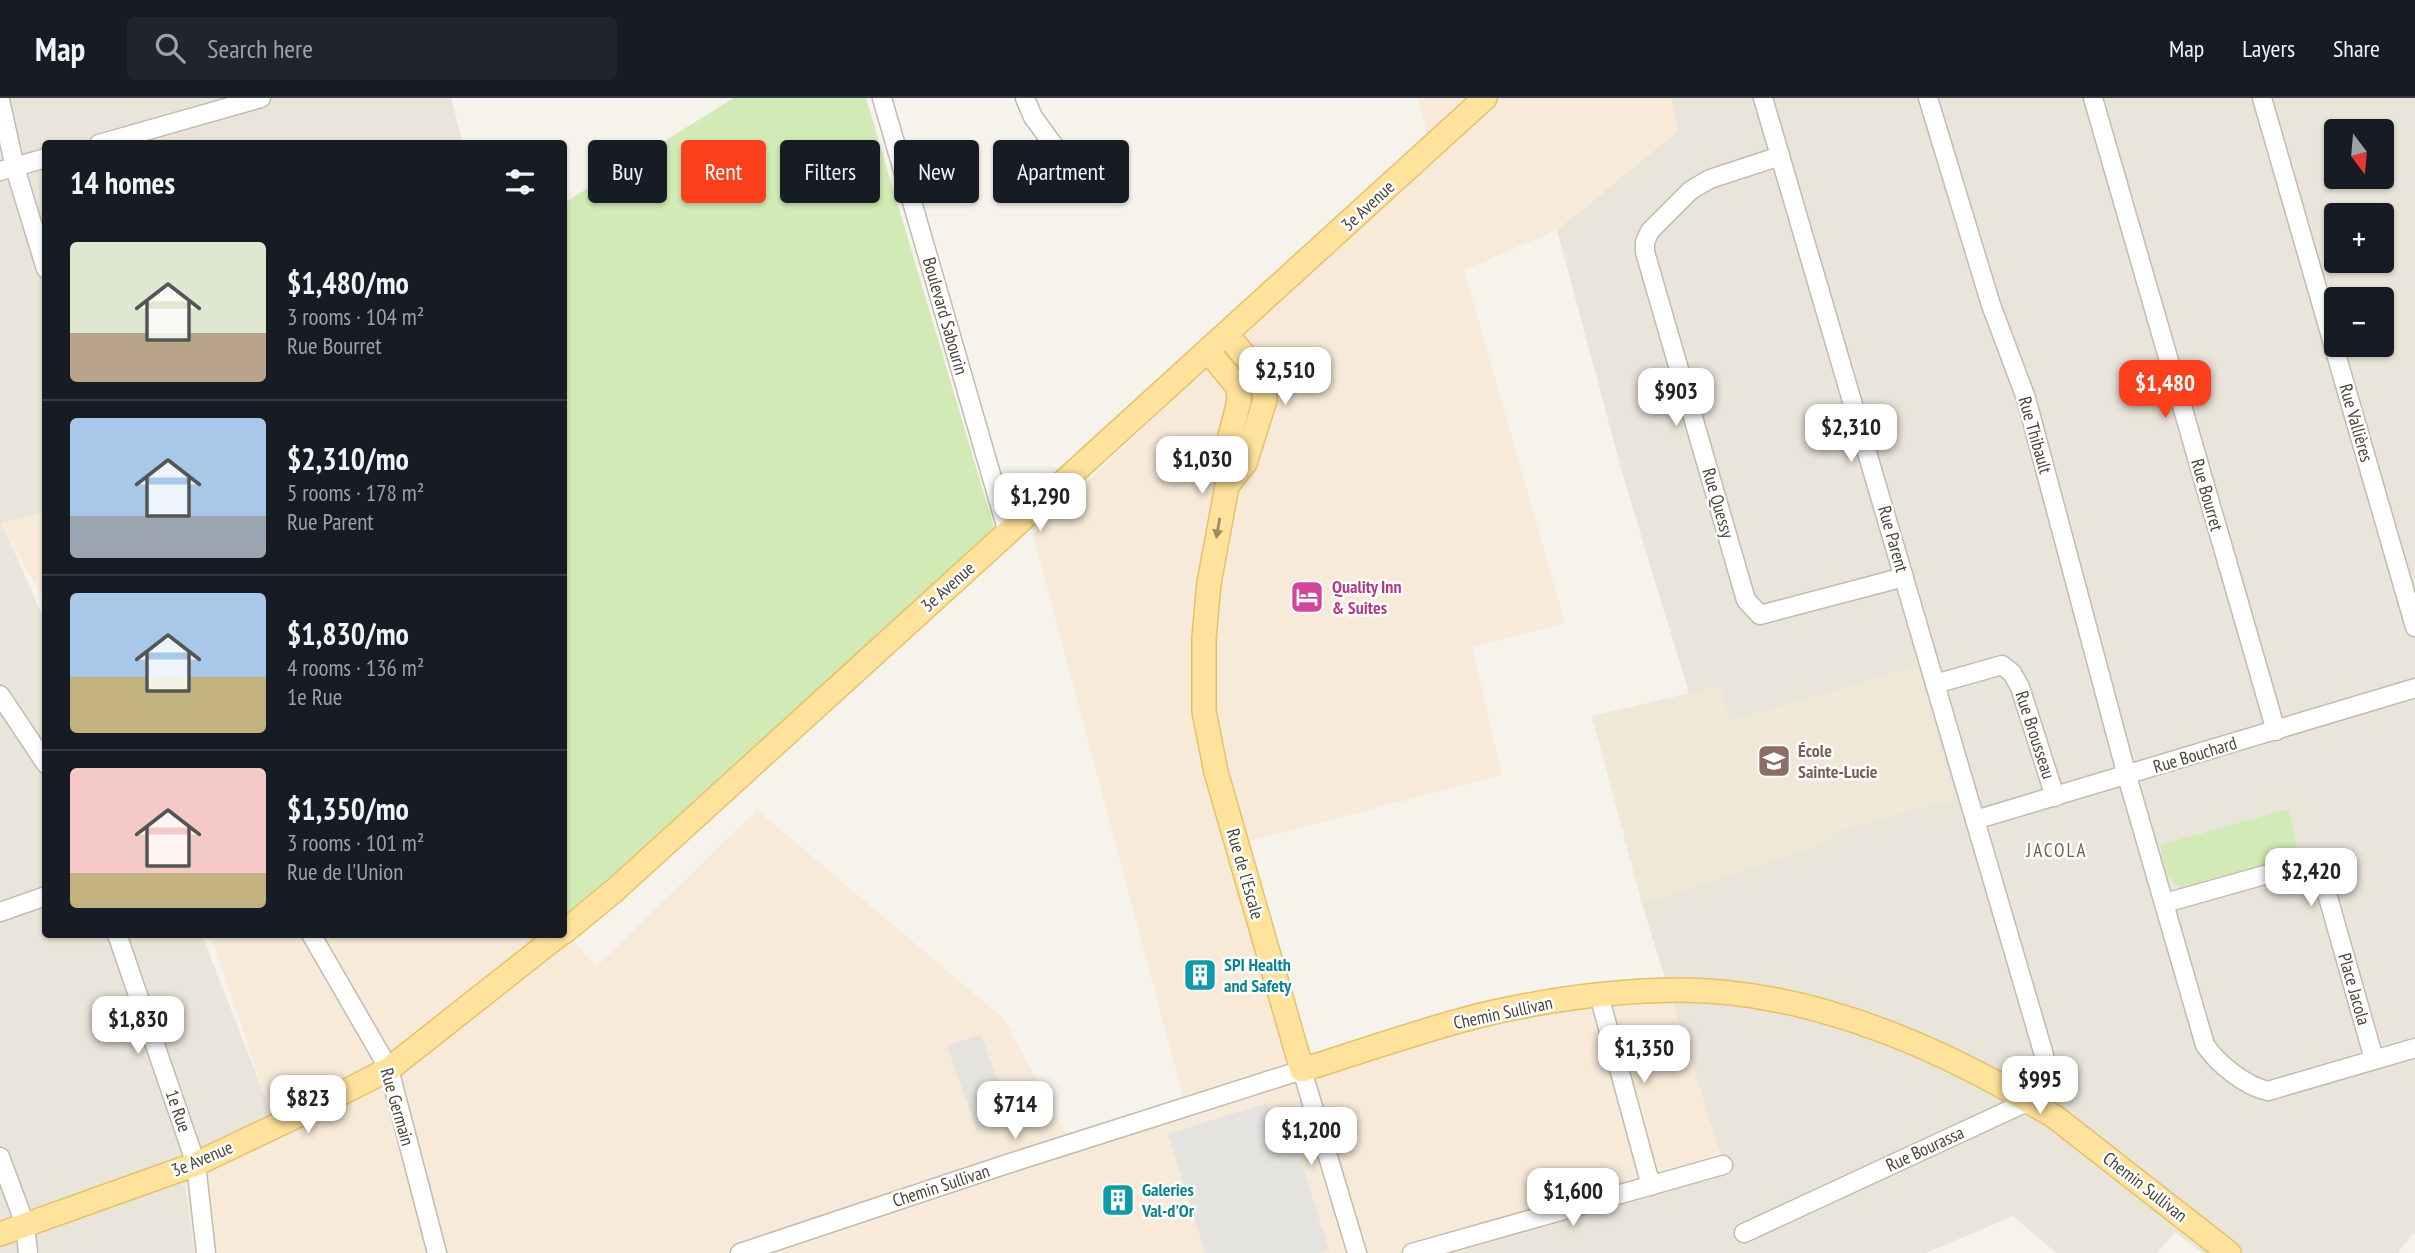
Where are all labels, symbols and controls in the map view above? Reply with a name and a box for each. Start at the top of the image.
search box [127,17,617,80]
text: Map [35,27,85,70]
icon: search [151,29,189,67]
text: Search here [207,32,313,65]
text: Map [2169,33,2204,64]
text: Layers [2242,33,2295,64]
text: Share [2333,33,2380,64]
north arrow [2324,119,2394,189]
map controls [2324,119,2394,357]
chip: Buy [588,140,667,203]
chip: Rent [681,140,766,203]
chip: Filters [780,140,880,203]
chip: New [894,140,979,203]
chip: Apartment [993,140,1129,203]
text: 14 homes [70,163,175,202]
icon: filters [501,163,539,201]
street label: 3e Avenue [1336,175,1399,236]
button: + [2324,203,2394,273]
street label: Boulevard Sabourin [918,254,973,377]
text: $1,480/mo [287,263,409,302]
icon: home [126,270,210,354]
button: − [2324,287,2394,357]
text: 3 rooms · 104 m² [287,302,424,331]
text: Rue Bourret [287,331,382,360]
pin: $2,510 [1228,348,1342,407]
text: $2,510 [1255,355,1315,384]
pin: $1,480 [2108,360,2222,420]
pin: $903 [1635,368,1717,428]
text: $1,480 [2135,368,2195,397]
text: $903 [1654,376,1698,405]
street label: Rue Vallières [2334,381,2379,465]
street label: Rue Thibault [2014,394,2057,476]
pin: $2,310 [1794,404,1908,464]
text: $2,310 [1821,412,1881,441]
pin: $1,030 [1145,436,1259,496]
text: $2,310/mo [287,439,409,478]
text: $1,030 [1172,444,1232,473]
icon: home [126,446,210,530]
street label: Rue Bourret [2186,456,2229,534]
street label: Rue Quessy [1698,465,1739,541]
pin: $1,290 [983,474,1097,533]
text: 5 rooms · 178 m² [287,478,424,507]
text: $1,290 [1010,481,1070,510]
street label: Rue Parent [1873,503,1914,575]
text: Rue Parent [287,507,374,536]
one-way arrow [1212,517,1223,539]
street label: 3e Avenue [916,557,979,617]
place label: Quality Inn & Suites [1332,575,1402,619]
hotel icon: Quality Inn & Suites [1288,578,1326,616]
text: $1,830/mo [287,614,409,653]
icon: home [126,621,210,705]
text: 4 rooms · 136 m² [287,653,424,682]
text: 1e Rue [287,682,342,711]
street label: Rue Brousseau [2010,688,2061,782]
street label: Rue Bouchard [2150,731,2239,778]
place label: École Sainte-Lucie [1798,739,1878,783]
school or university icon: École Sainte-Lucie [1755,742,1793,780]
text: $1,350/mo [287,789,409,828]
icon: home [126,796,210,880]
street label: Rue de l'Escale [1222,826,1269,922]
text: 3 rooms · 101 m² [287,828,424,857]
district label: JACOLA [2026,838,2087,862]
pin: $2,420 [2254,848,2368,908]
text: $2,420 [2281,856,2341,885]
text: Rue de l'Union [287,857,403,886]
street label: Place Jacola [2333,950,2376,1027]
place label: SPI Health and Safety [1224,953,1292,997]
building icon: SPI Health and Safety [1181,956,1219,994]
street label: Chemin Sullivan [1451,991,1555,1034]
pin: $1,830 [81,996,195,1056]
text: $1,830 [108,1004,168,1033]
pin: $1,350 [1587,1026,1701,1085]
text: $1,350 [1614,1033,1674,1062]
pin: $995 [1999,1056,2081,1116]
text: $995 [2018,1064,2062,1093]
street label: Rue Germain [375,1065,420,1148]
pin: $823 [267,1076,349,1135]
pin: $714 [974,1082,1056,1141]
text: $823 [286,1083,330,1112]
street label: 1e Rue [161,1087,196,1135]
text: $714 [993,1089,1037,1118]
pin: $1,200 [1254,1108,1368,1167]
text: $1,200 [1281,1115,1341,1144]
street label: Rue Bourassa [1882,1121,1967,1177]
street label: 3e Avenue [168,1135,236,1182]
street label: Chemin Sullivan [2098,1147,2192,1227]
street label: Chemin Sullivan [889,1159,992,1212]
pin: $1,600 [1516,1168,1630,1228]
text: $1,600 [1543,1176,1603,1205]
place label: Galeries Val-d'Or [1141,1178,1195,1222]
building icon: Galeries Val-d'Or [1099,1181,1137,1219]

